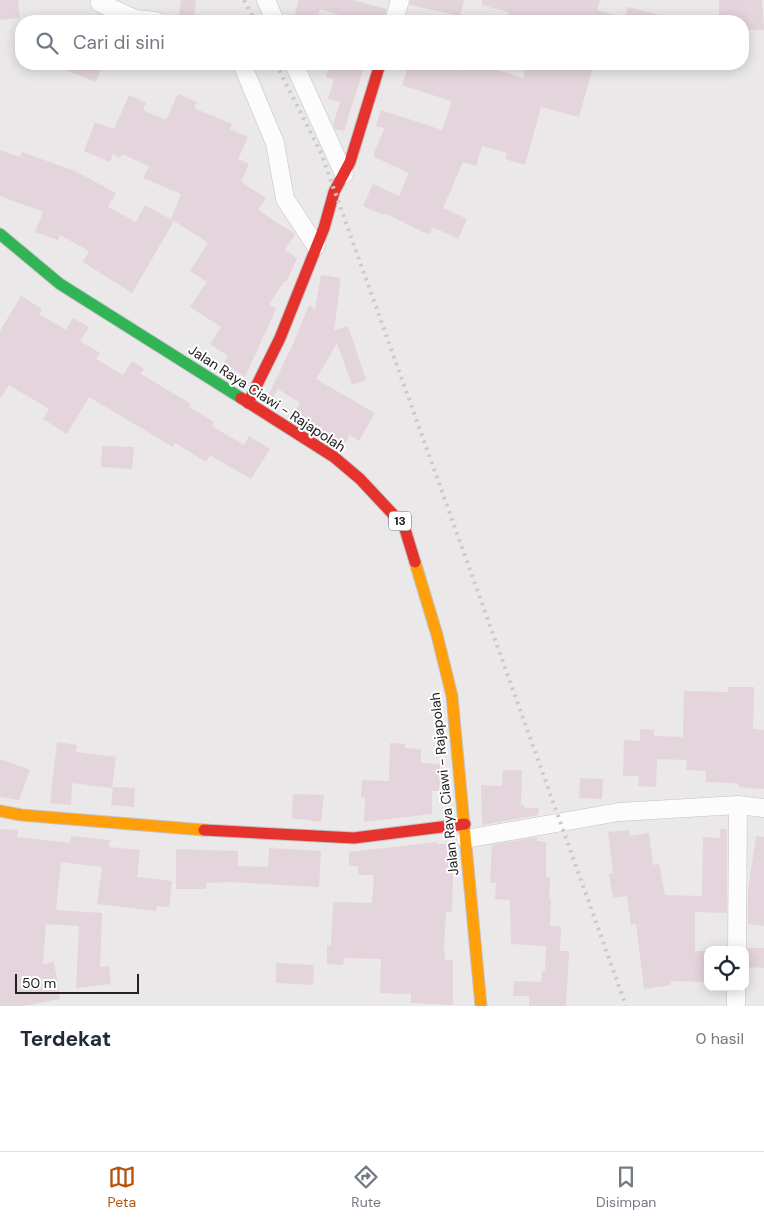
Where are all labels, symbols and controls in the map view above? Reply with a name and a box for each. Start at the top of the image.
search box [15,15,749,70]
icon: search [33,29,61,57]
text: Cari di sini [73,30,165,55]
street label: Jalan Raya Ciawi - Rajapolah [185,340,349,456]
road number: 13 [389,512,411,530]
street label: Jalan Raya Ciawi - Rajapolah [425,692,463,876]
map controls [704,946,749,991]
button: locate [704,946,749,991]
scale bar [15,971,139,994]
text: 50 m [22,974,56,992]
text: Terdekat [20,1025,111,1053]
text: 0 hasil [695,1028,744,1049]
tab: Peta [108,1163,136,1211]
tab: Rute [351,1163,381,1211]
tab: Disimpan [596,1163,656,1211]

